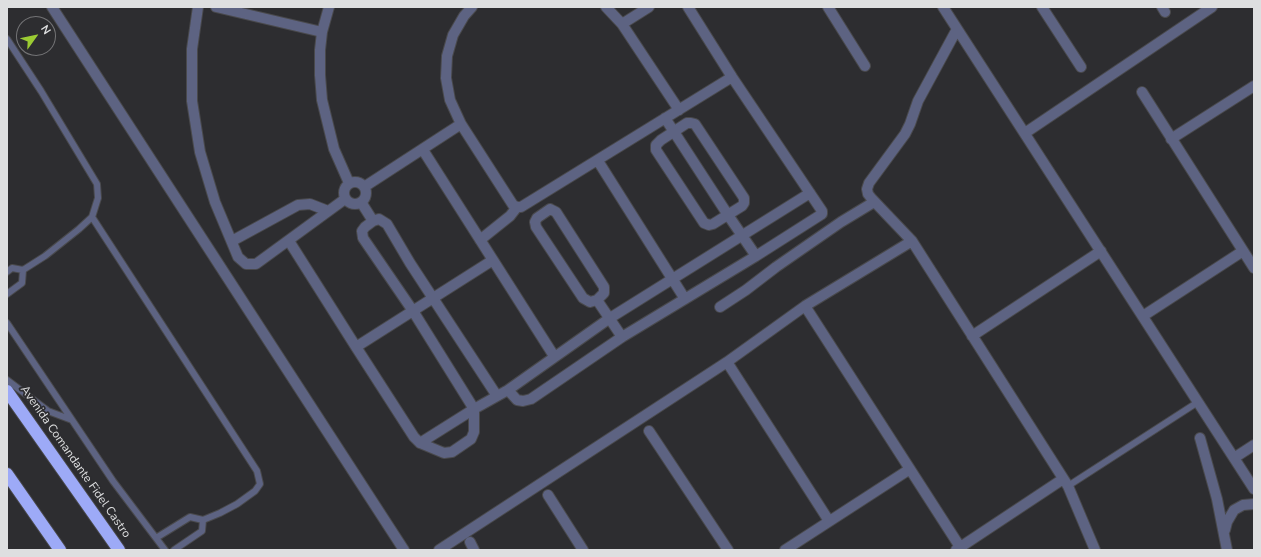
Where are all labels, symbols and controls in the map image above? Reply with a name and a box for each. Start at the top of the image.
north arrow [16,16,56,56]
text: N [37,22,54,37]
street label: Avenida Comandante Fidel Castro [17,383,133,541]

